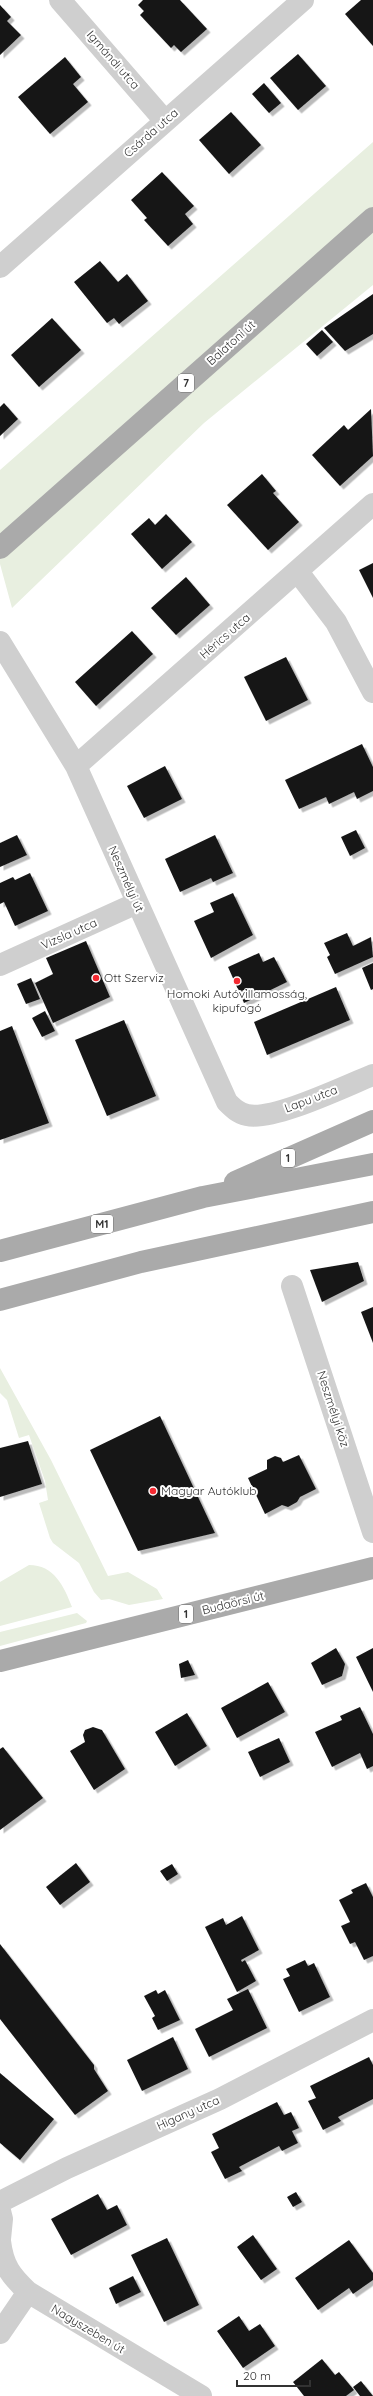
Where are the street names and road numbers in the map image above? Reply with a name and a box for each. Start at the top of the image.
street label: Igmándi utca [84,27,143,92]
street label: Csárda utca [120,105,181,160]
street label: Balatoni út [203,317,258,368]
road number: 7 [178,374,194,392]
street label: Hérics utca [196,610,253,662]
street label: Neszmélyi út [105,843,148,914]
street label: Vizsla utca [39,915,99,953]
street label: Lapu utca [282,1082,339,1115]
road number: 1 [281,1149,295,1167]
road number: M1 [91,1215,113,1233]
street label: Neszmélyi köz [314,1369,353,1449]
street label: Budaörsi út [200,1588,265,1617]
road number: 1 [179,1605,193,1623]
street label: Higany utca [154,2092,222,2133]
street label: Nagyszeben út [49,2301,128,2356]

